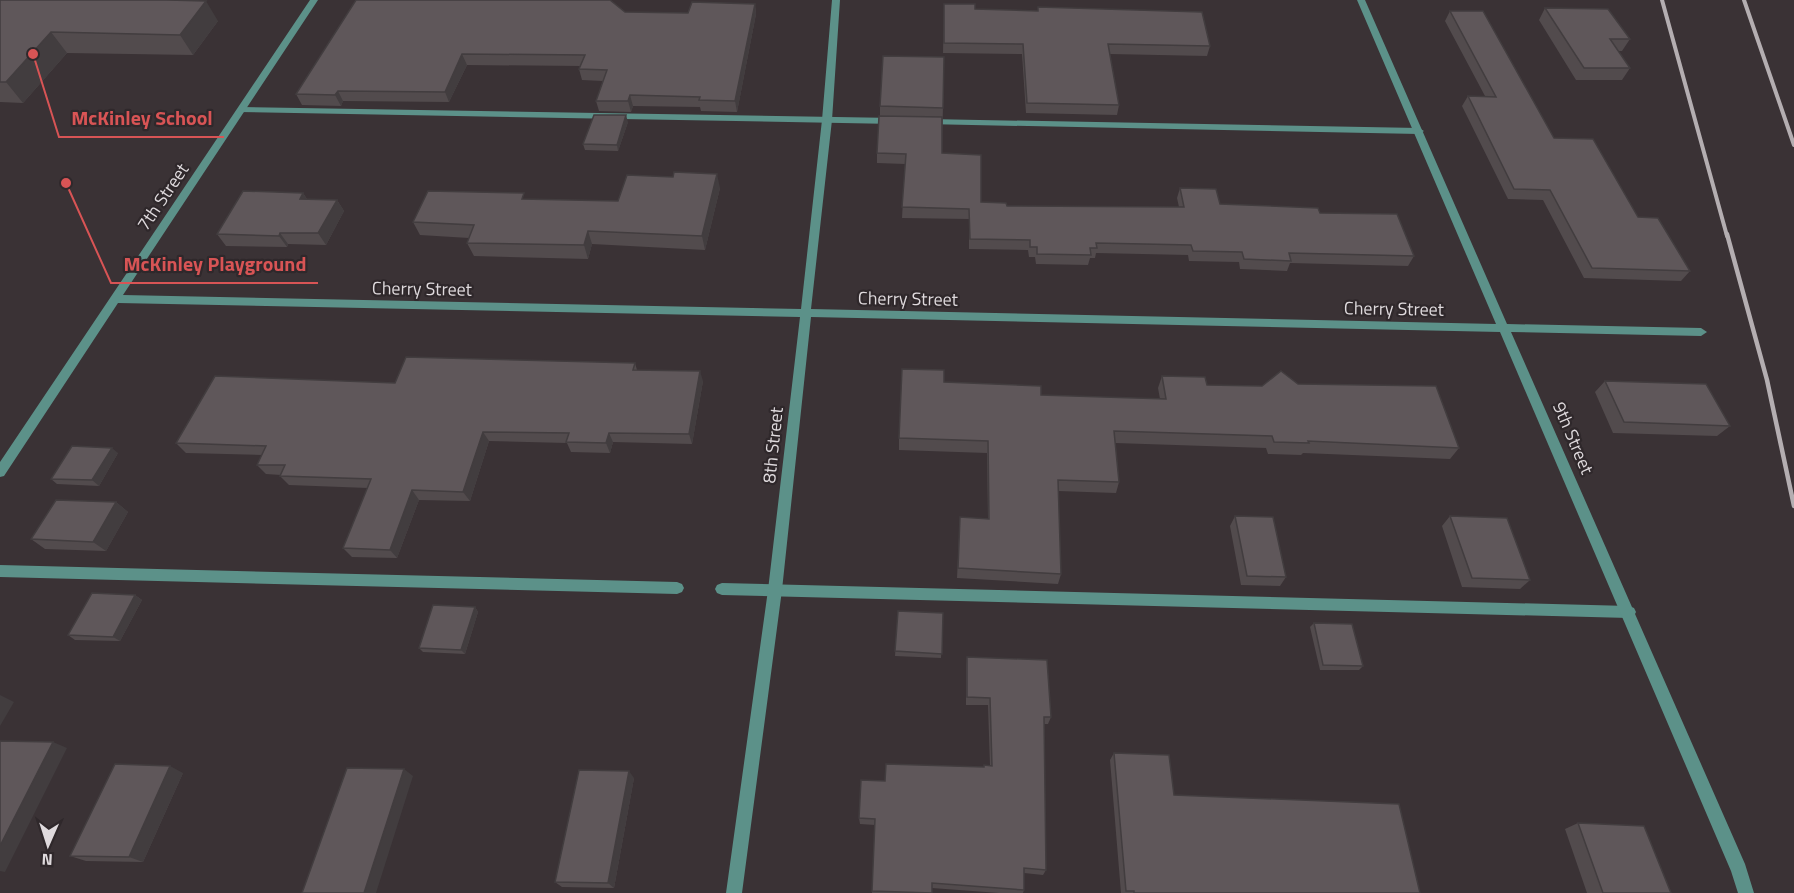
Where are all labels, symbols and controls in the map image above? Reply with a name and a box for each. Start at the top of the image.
callout: McKinley School [59,99,224,137]
text: McKinley School [71,102,213,133]
street label: 7th Street [130,157,196,236]
callout: McKinley Playground [111,245,318,283]
text: McKinley Playground [124,248,306,279]
street label: Cherry Street [372,274,473,303]
street label: Cherry Street [858,284,959,313]
street label: Cherry Street [1344,294,1445,323]
street label: 9th Street [1546,397,1601,479]
street label: 8th Street [755,405,790,484]
north arrow [18,815,78,875]
text: N [41,848,53,872]

